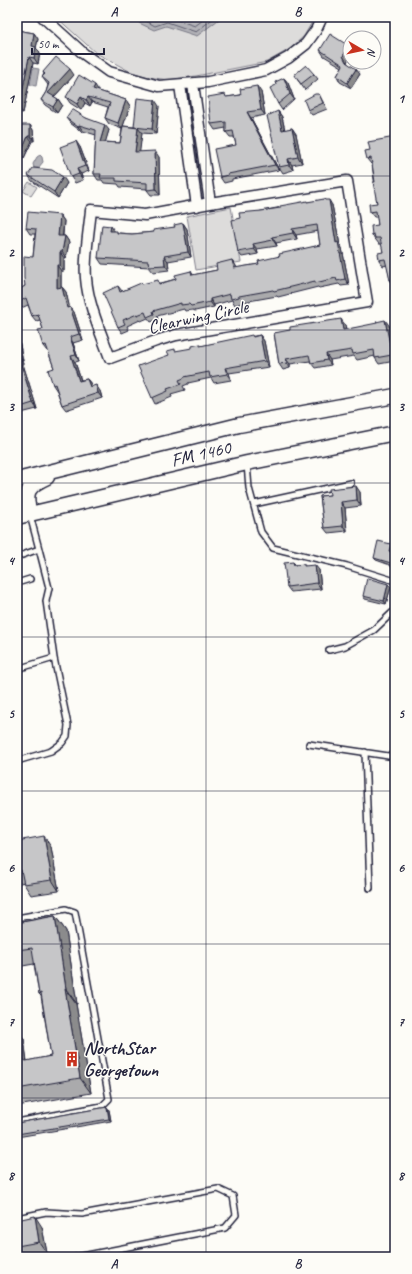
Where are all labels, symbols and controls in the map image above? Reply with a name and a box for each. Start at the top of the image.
text: A [111,4,119,20]
text: B [295,4,303,20]
scale bar [32,30,104,56]
north arrow [342,30,382,70]
text: 50 m [38,36,60,52]
text: N [364,47,379,58]
text: 1 [8,91,16,107]
text: 1 [398,91,406,107]
text: 2 [8,245,15,261]
text: 2 [398,245,405,261]
street label: Clearwing Circle [146,294,252,339]
text: 3 [8,399,15,415]
text: 3 [398,399,405,415]
street label: FM 1460 [169,435,235,473]
text: 4 [8,553,16,569]
text: 4 [398,553,406,569]
text: 5 [8,706,15,722]
text: 5 [398,706,405,722]
text: 6 [8,860,15,876]
text: 6 [398,860,405,876]
text: 7 [8,1014,15,1030]
text: 7 [398,1014,405,1030]
place label: NorthStar Georgetown [84,1036,159,1082]
building icon: NorthStar Georgetown [63,1050,81,1068]
text: 8 [8,1168,16,1184]
text: 8 [398,1168,406,1184]
text: A [111,1256,119,1272]
text: B [295,1256,303,1272]

